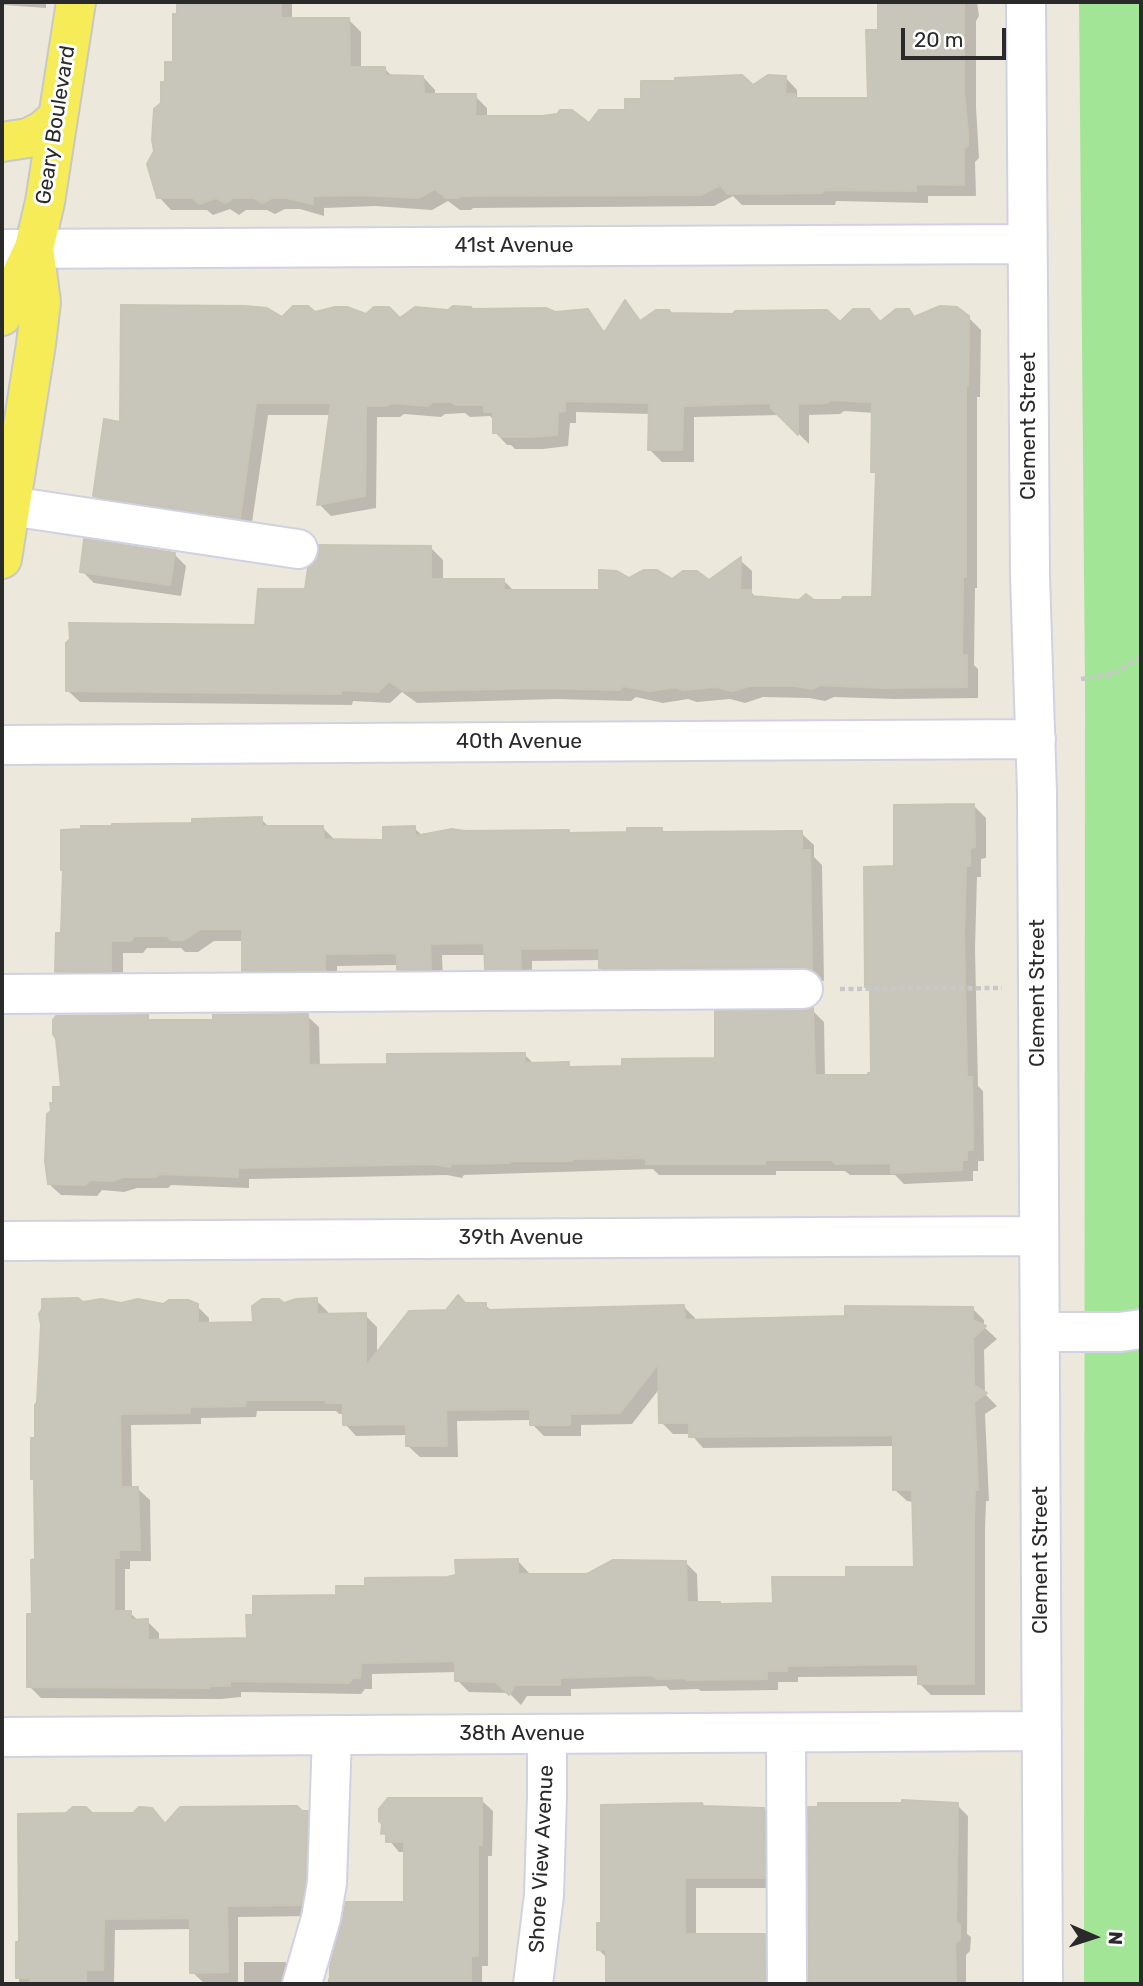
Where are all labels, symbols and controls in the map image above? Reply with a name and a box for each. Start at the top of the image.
scale bar [905,14,1010,58]
text: 20 m [914,27,963,52]
street label: Geary Boulevard [31,44,81,206]
street label: 41st Avenue [454,233,574,259]
street label: Clement Street [1016,352,1042,500]
street label: 40th Avenue [456,729,582,755]
street label: Clement Street [1025,919,1051,1067]
street label: 39th Avenue [459,1225,583,1251]
street label: Clement Street [1028,1486,1054,1634]
street label: 38th Avenue [459,1721,585,1747]
street label: Shore View Avenue [524,1764,560,1954]
north arrow [1059,1902,1129,1972]
text: N [1104,1931,1127,1946]

